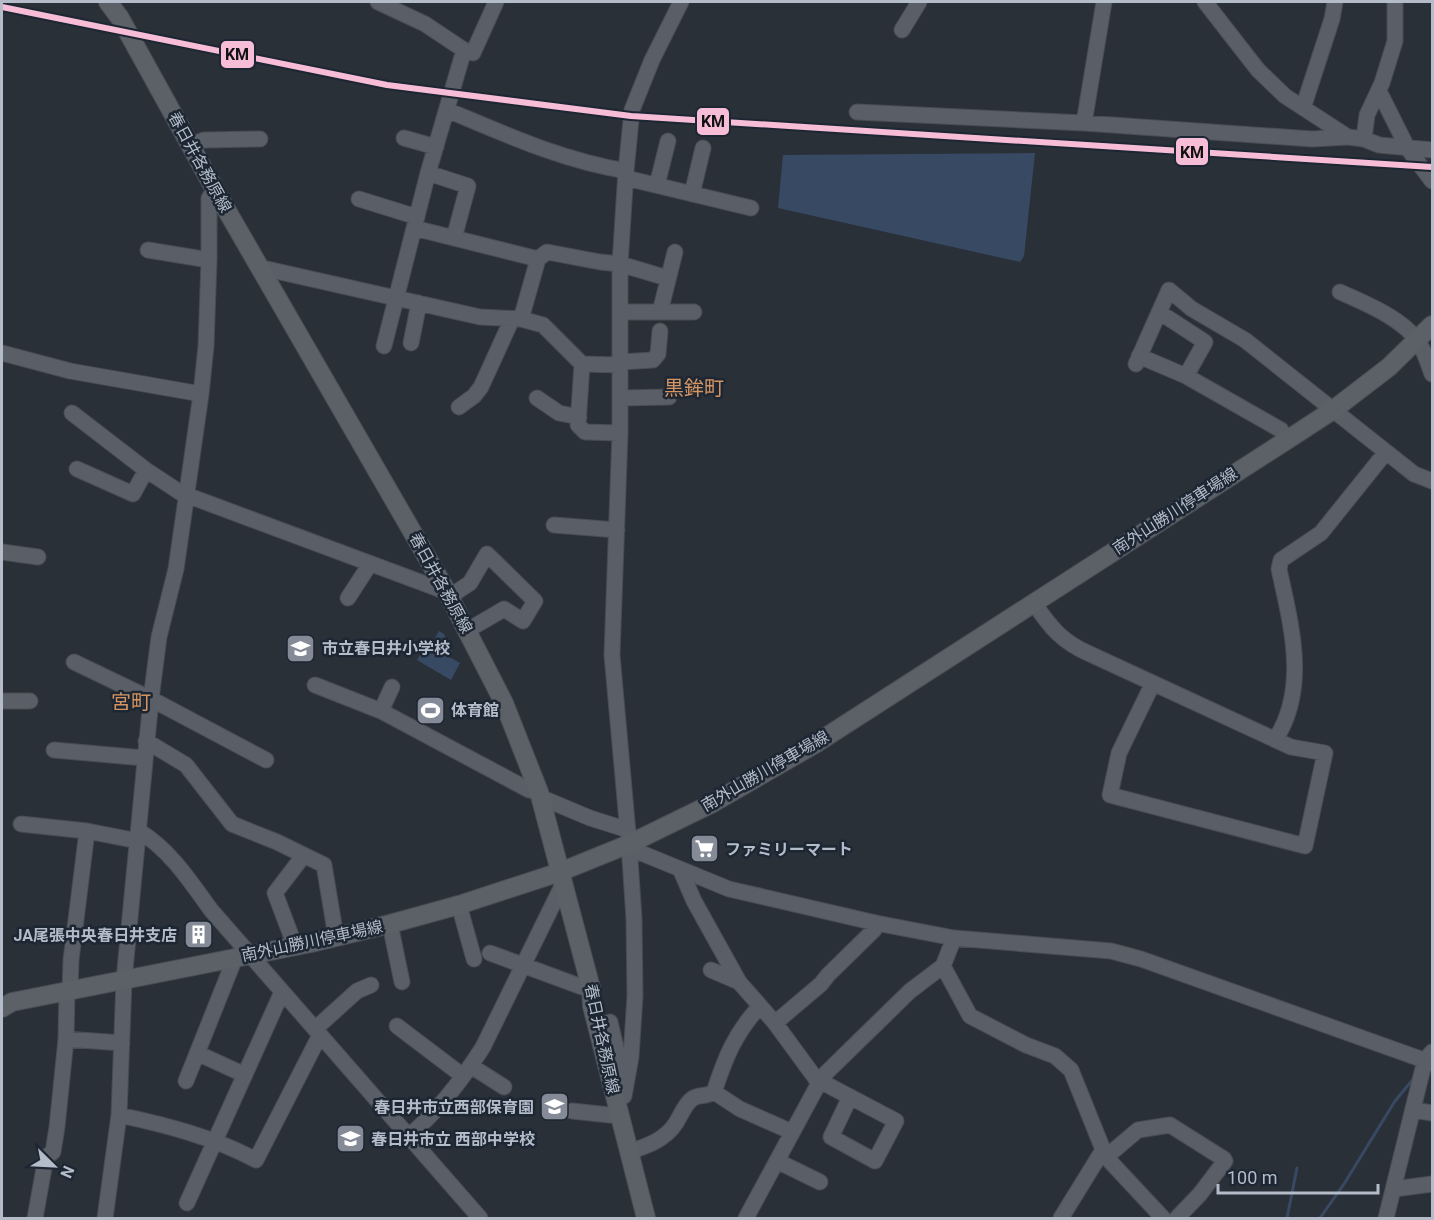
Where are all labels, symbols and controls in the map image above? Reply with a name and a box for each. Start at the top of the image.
line badge: KM [220,40,255,69]
text: KM [225,45,249,64]
line badge: KM [696,107,730,136]
street label: 春日井各務原線 [165,108,235,216]
text: KM [701,112,725,131]
line badge: KM [1175,137,1209,166]
text: KM [1180,143,1204,162]
district label: 黒鉾町 [664,376,724,400]
street label: 南外山勝川停車場線 [1109,464,1241,558]
street label: 春日井各務原線 [406,529,476,637]
school or university icon: 市立春日井小学校 [285,632,317,664]
place label: 市立春日井小学校 [322,639,450,658]
district label: 宮町 [111,690,151,714]
sports icon: 体育館 [414,694,446,726]
place label: 体育館 [451,701,499,720]
street label: 南外山勝川停車場線 [698,727,832,815]
supermarket icon: ファミリーマート [688,833,720,865]
place label: ファミリーマート [725,840,853,859]
street label: 南外山勝川停車場線 [240,917,384,965]
building icon: JA尾張中央春日井支店 [182,919,214,951]
place label: JA尾張中央春日井支店 [13,926,177,945]
street label: 春日井各務原線 [581,982,623,1096]
school or university icon: 春日井市立西部保育園 [539,1091,571,1123]
place label: 春日井市立西部保育園 [374,1098,534,1117]
school or university icon: 春日井市立 西部中学校 [334,1123,366,1155]
place label: 春日井市立 西部中学校 [371,1130,535,1149]
north arrow [24,1136,84,1196]
scale bar [1218,1157,1378,1195]
text: N [56,1163,78,1181]
text: 100 m [1227,1167,1278,1188]

